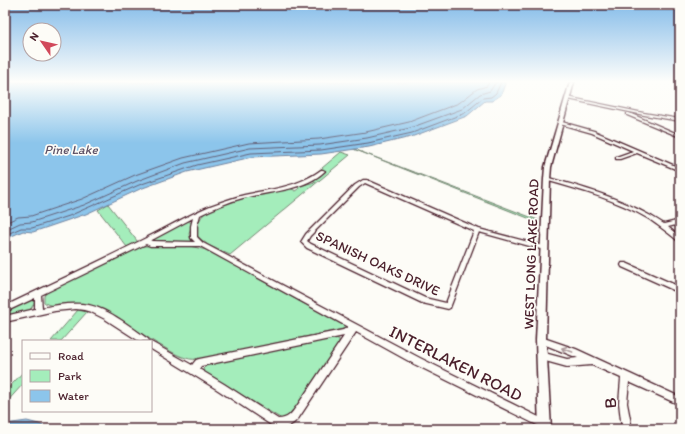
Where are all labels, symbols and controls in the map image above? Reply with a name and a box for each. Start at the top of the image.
north arrow [22,22,62,62]
text: N [27,30,42,43]
water label: Pine Lake [44,142,98,157]
street label: WEST LONG LAKE ROAD [520,178,543,330]
street label: SPANISH OAKS DRIVE [313,227,443,300]
street label: INTERLAKEN ROAD [386,321,526,405]
legend [22,340,152,412]
one-way arrow [561,346,574,353]
text: Road [58,349,84,363]
text: Park [58,369,82,383]
text: Water [58,389,89,403]
street label: B [600,397,620,409]

